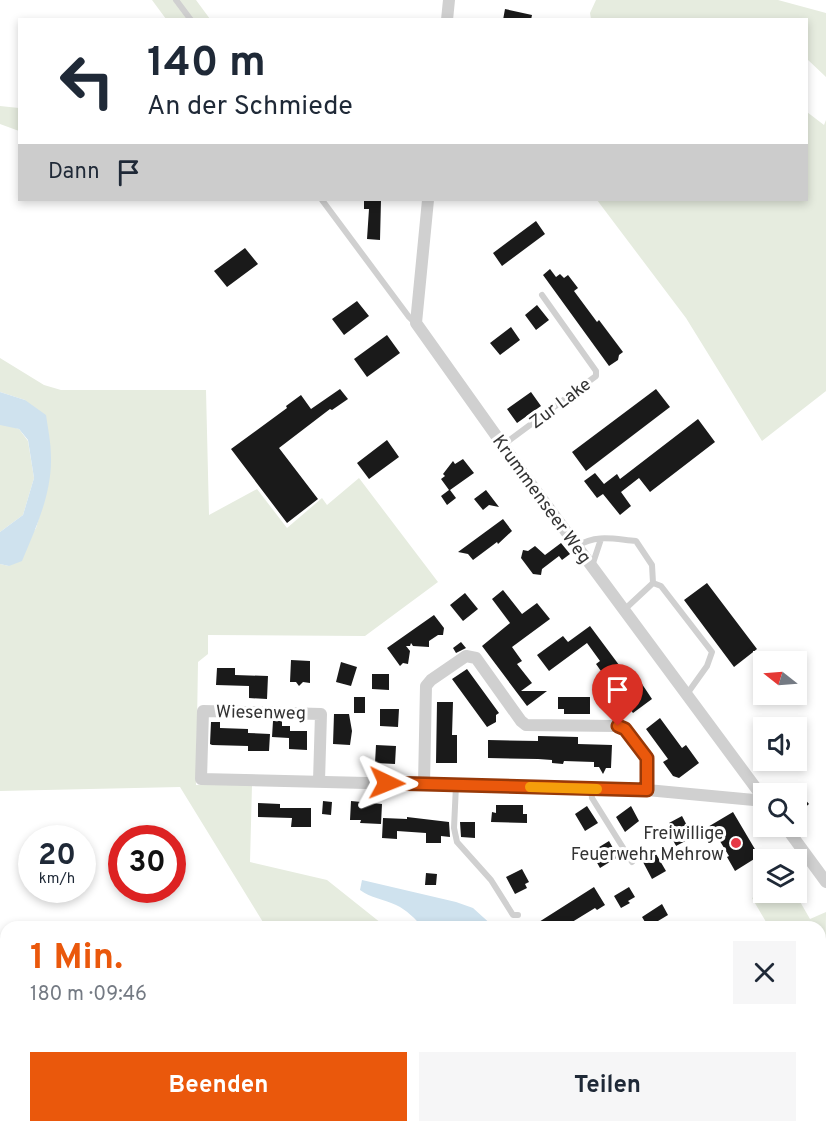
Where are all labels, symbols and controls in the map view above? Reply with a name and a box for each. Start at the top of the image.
text: 140 m [147,38,266,91]
icon: left [48,42,126,120]
text: An der Schmiede [147,90,353,124]
icon: arrive [112,156,145,189]
text: Dann [48,159,100,186]
street label: Zur Lake [525,374,596,435]
street label: Krummenseer Weg [486,431,595,569]
north arrow [753,651,807,705]
map controls [753,651,807,903]
pin [592,664,643,726]
icon: arrive [601,673,634,706]
street label: Wiesenweg [216,701,306,726]
button: sound [753,717,807,771]
position arrow [355,751,419,815]
button: search [753,783,807,837]
place label: Freiwillige Feuerwehr Mehrow [571,823,724,867]
speed limit sign: 30 [108,825,186,903]
marker: Freiwillige Feuerwehr Mehrow [729,836,743,850]
text: 20 [38,838,76,875]
button: layers [753,849,807,903]
text: km/h [39,870,75,889]
text: 1 Min. [30,936,123,982]
button: close [733,941,796,1004]
text: 180 m · 09:46 [30,982,147,1008]
button: Beenden [30,1052,407,1121]
button: Teilen [419,1052,796,1121]

